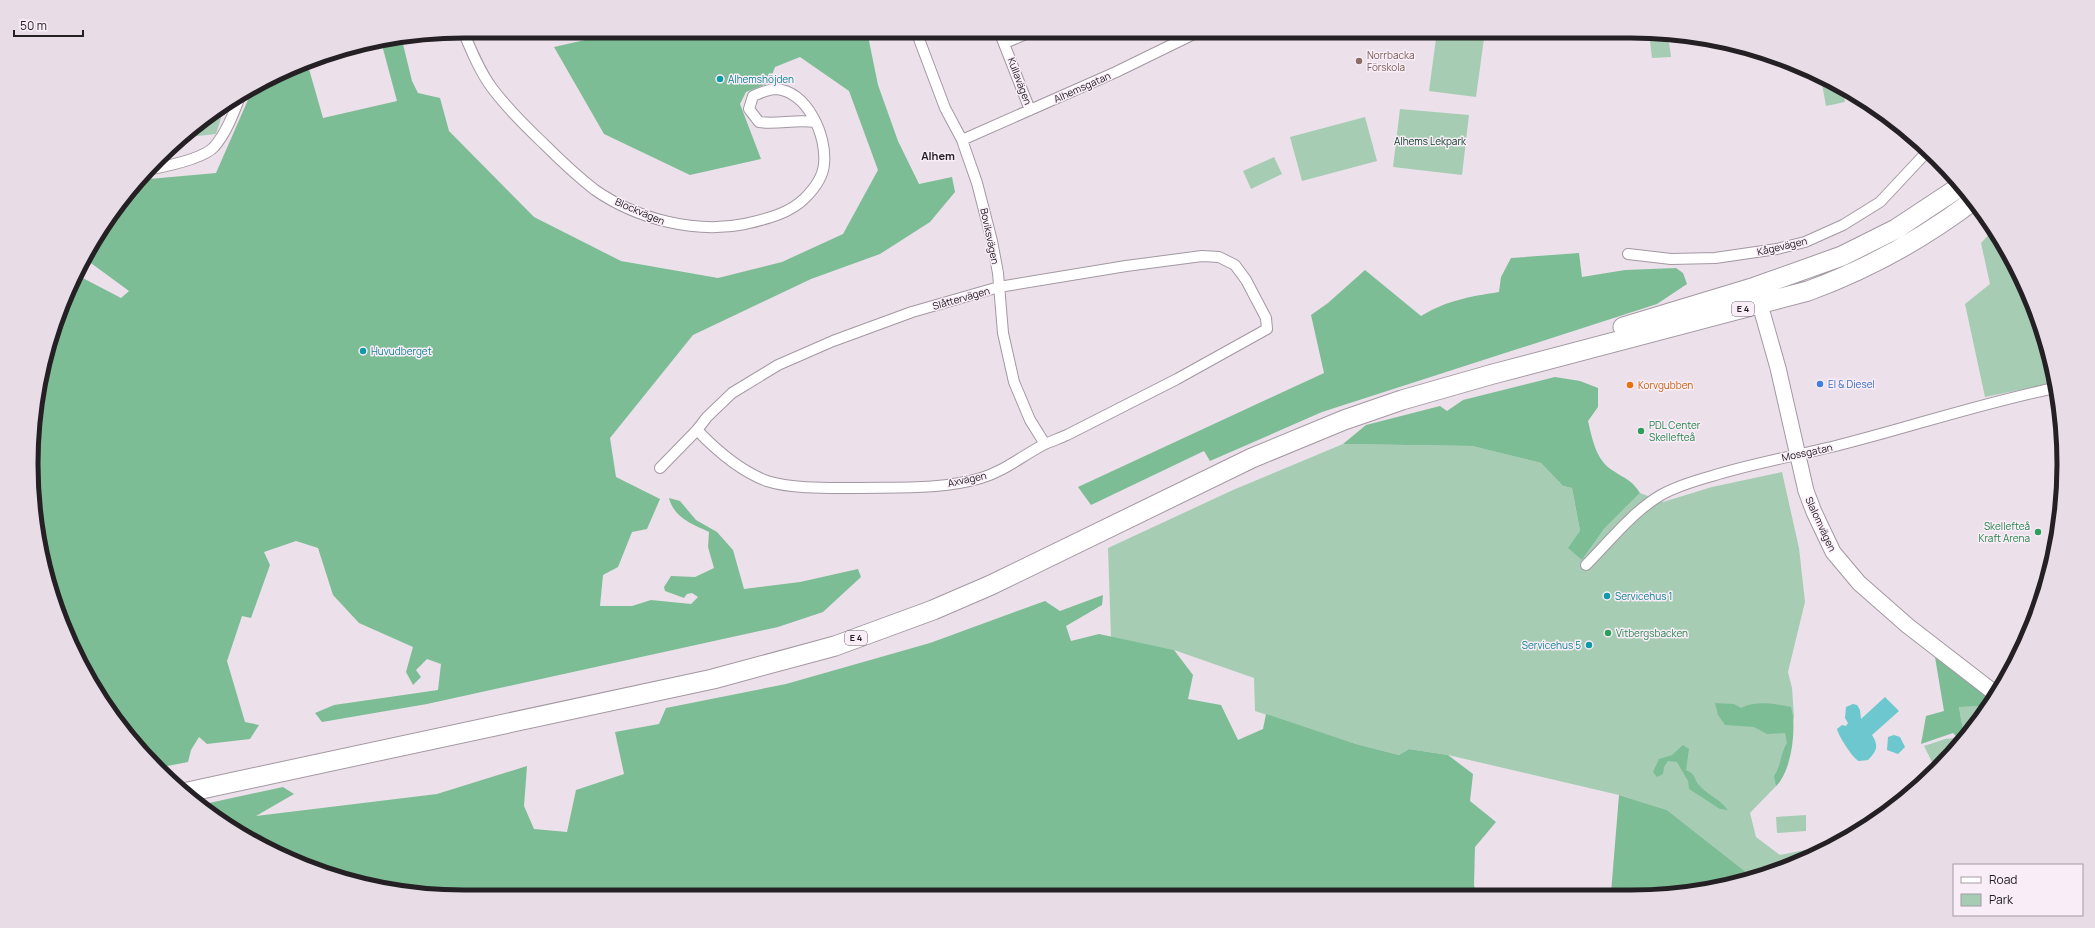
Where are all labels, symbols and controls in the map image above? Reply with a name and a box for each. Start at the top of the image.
scale bar [14,12,83,38]
text: 50 m [20,17,47,34]
place label: Norrbacka Förskola [1367,48,1415,74]
street label: Kullavägen [1005,55,1035,107]
marker: Norrbacka Förskola [1354,56,1364,66]
street label: Alhemsgatan [1051,68,1113,106]
place label: Alhemshöjden [728,72,794,86]
marker: Alhemshöjden [715,74,725,84]
park label: Alhems Lekpark [1394,134,1467,148]
district label: Alhem [921,148,955,163]
street label: Blockvägen [613,194,667,228]
street label: Boviksvägen [977,207,1003,265]
street label: Kågevägen [1756,233,1808,259]
street label: Slåttervägen [931,283,991,313]
road number: E 4 [1732,302,1754,316]
place label: Huvudberget [371,344,432,358]
marker: Huvudberget [358,346,368,356]
place label: El & Diesel [1828,377,1875,391]
place label: Korvgubben [1638,378,1693,392]
marker: El & Diesel [1815,379,1825,389]
marker: Korvgubben [1625,380,1635,390]
place label: PDL Center Skellefteå [1649,418,1701,444]
marker: PDL Center Skellefteå [1636,426,1646,436]
street label: Mossgatan [1780,440,1834,464]
street label: Axvägen [946,468,988,490]
street label: Slalomvägen [1802,494,1840,554]
place label: Skellefteå Kraft Arena [1979,519,2030,545]
marker: Skellefteå Kraft Arena [2033,527,2043,537]
place label: Servicehus 1 [1615,589,1672,603]
marker: Servicehus 1 [1602,591,1612,601]
place label: Vitbergsbacken [1616,626,1688,640]
marker: Vitbergsbacken [1603,628,1613,638]
road number: E 4 [845,631,867,645]
place label: Servicehus 5 [1522,638,1581,652]
marker: Servicehus 5 [1584,640,1594,650]
legend [1953,864,2083,916]
text: Road [1989,871,2017,888]
text: Park [1989,891,2014,908]

